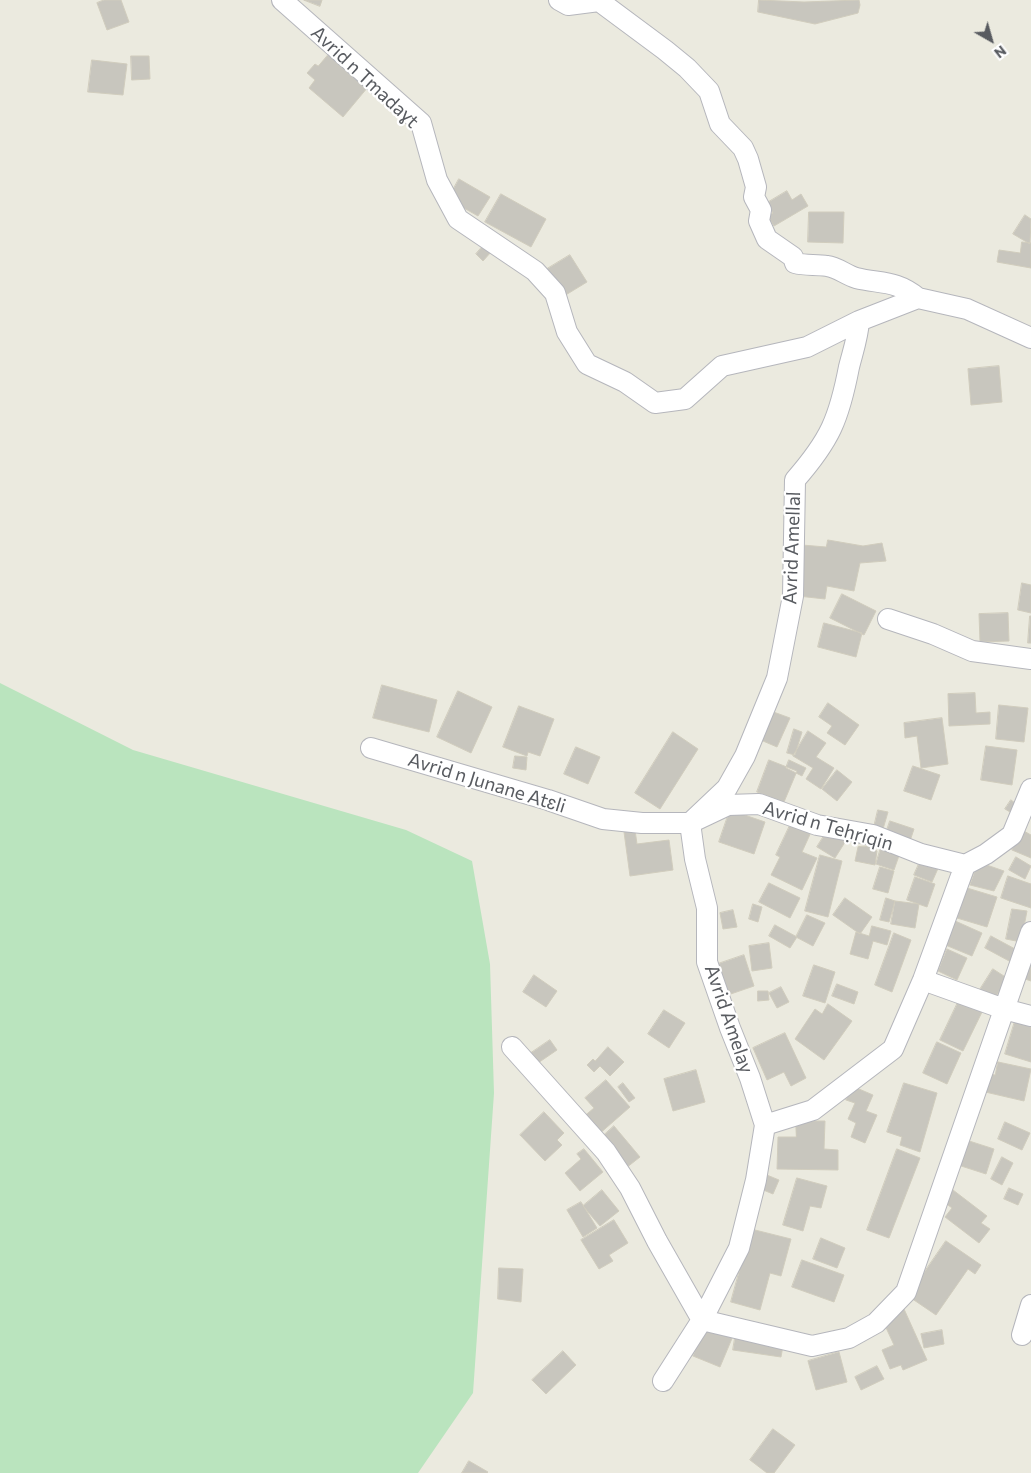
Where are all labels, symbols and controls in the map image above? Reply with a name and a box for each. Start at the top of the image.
north arrow [966,15,1016,65]
street label: Avrid n Tmadaɣt [306,21,424,133]
text: N [991,42,1010,62]
street label: Avrid Amellal [779,491,805,605]
street label: Avrid n Junane Atɛli [405,748,569,818]
street label: Avrid n Teḥṛiqin [760,796,896,856]
street label: Avrid Amelay [700,962,758,1076]

